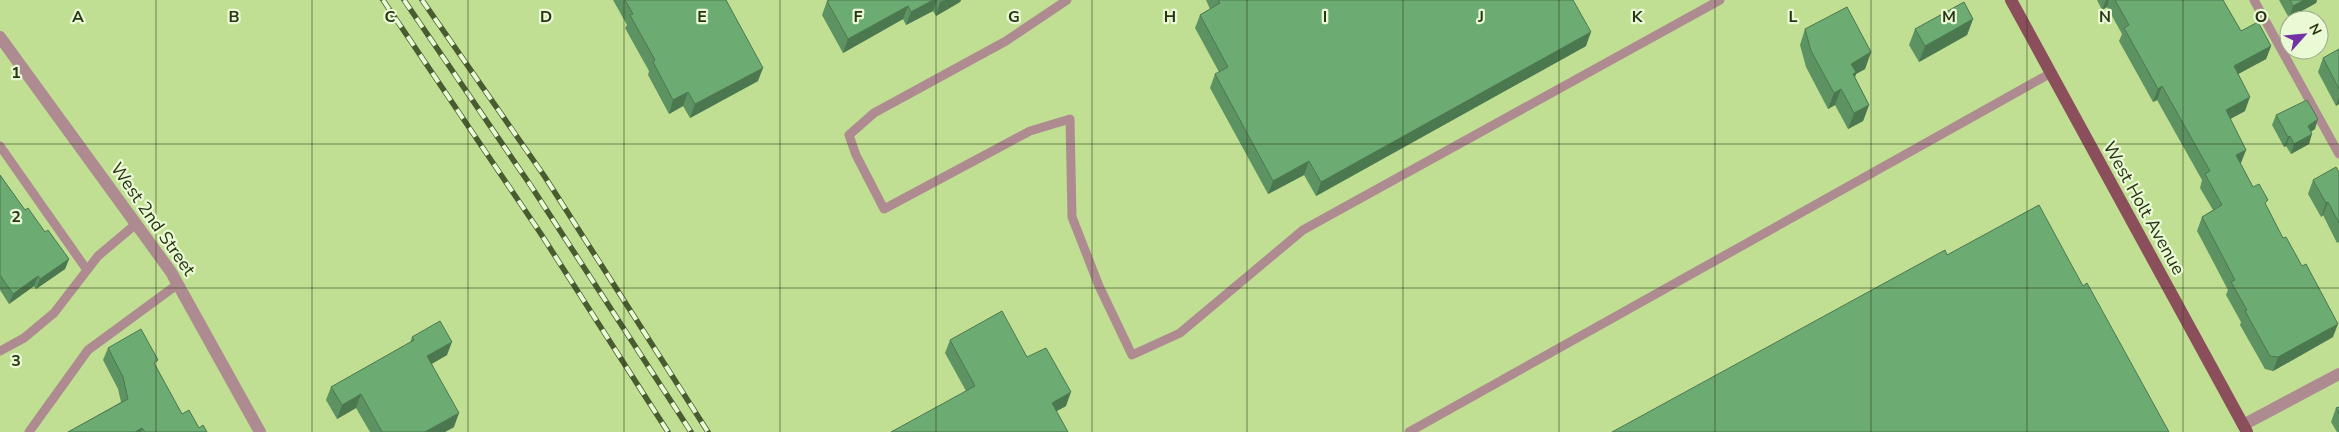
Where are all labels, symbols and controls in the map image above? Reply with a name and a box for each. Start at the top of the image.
text: A [72,6,84,28]
text: B [228,6,240,28]
text: C [385,6,396,28]
text: D [540,6,552,28]
text: E [697,6,707,28]
text: F [854,6,863,28]
text: G [1008,6,1020,28]
text: H [1164,6,1176,28]
text: I [1323,6,1327,28]
text: J [1477,6,1484,28]
text: K [1632,6,1644,28]
text: L [1789,6,1798,28]
text: M [1942,6,1956,28]
text: N [2099,6,2111,28]
text: O [2255,6,2267,28]
north arrow [2279,10,2329,60]
text: N [2304,20,2326,38]
text: 1 [11,62,21,84]
street label: West Holt Avenue [2097,137,2191,279]
street label: West 2nd Street [105,158,201,281]
text: 2 [11,206,21,228]
text: 3 [11,350,21,372]

